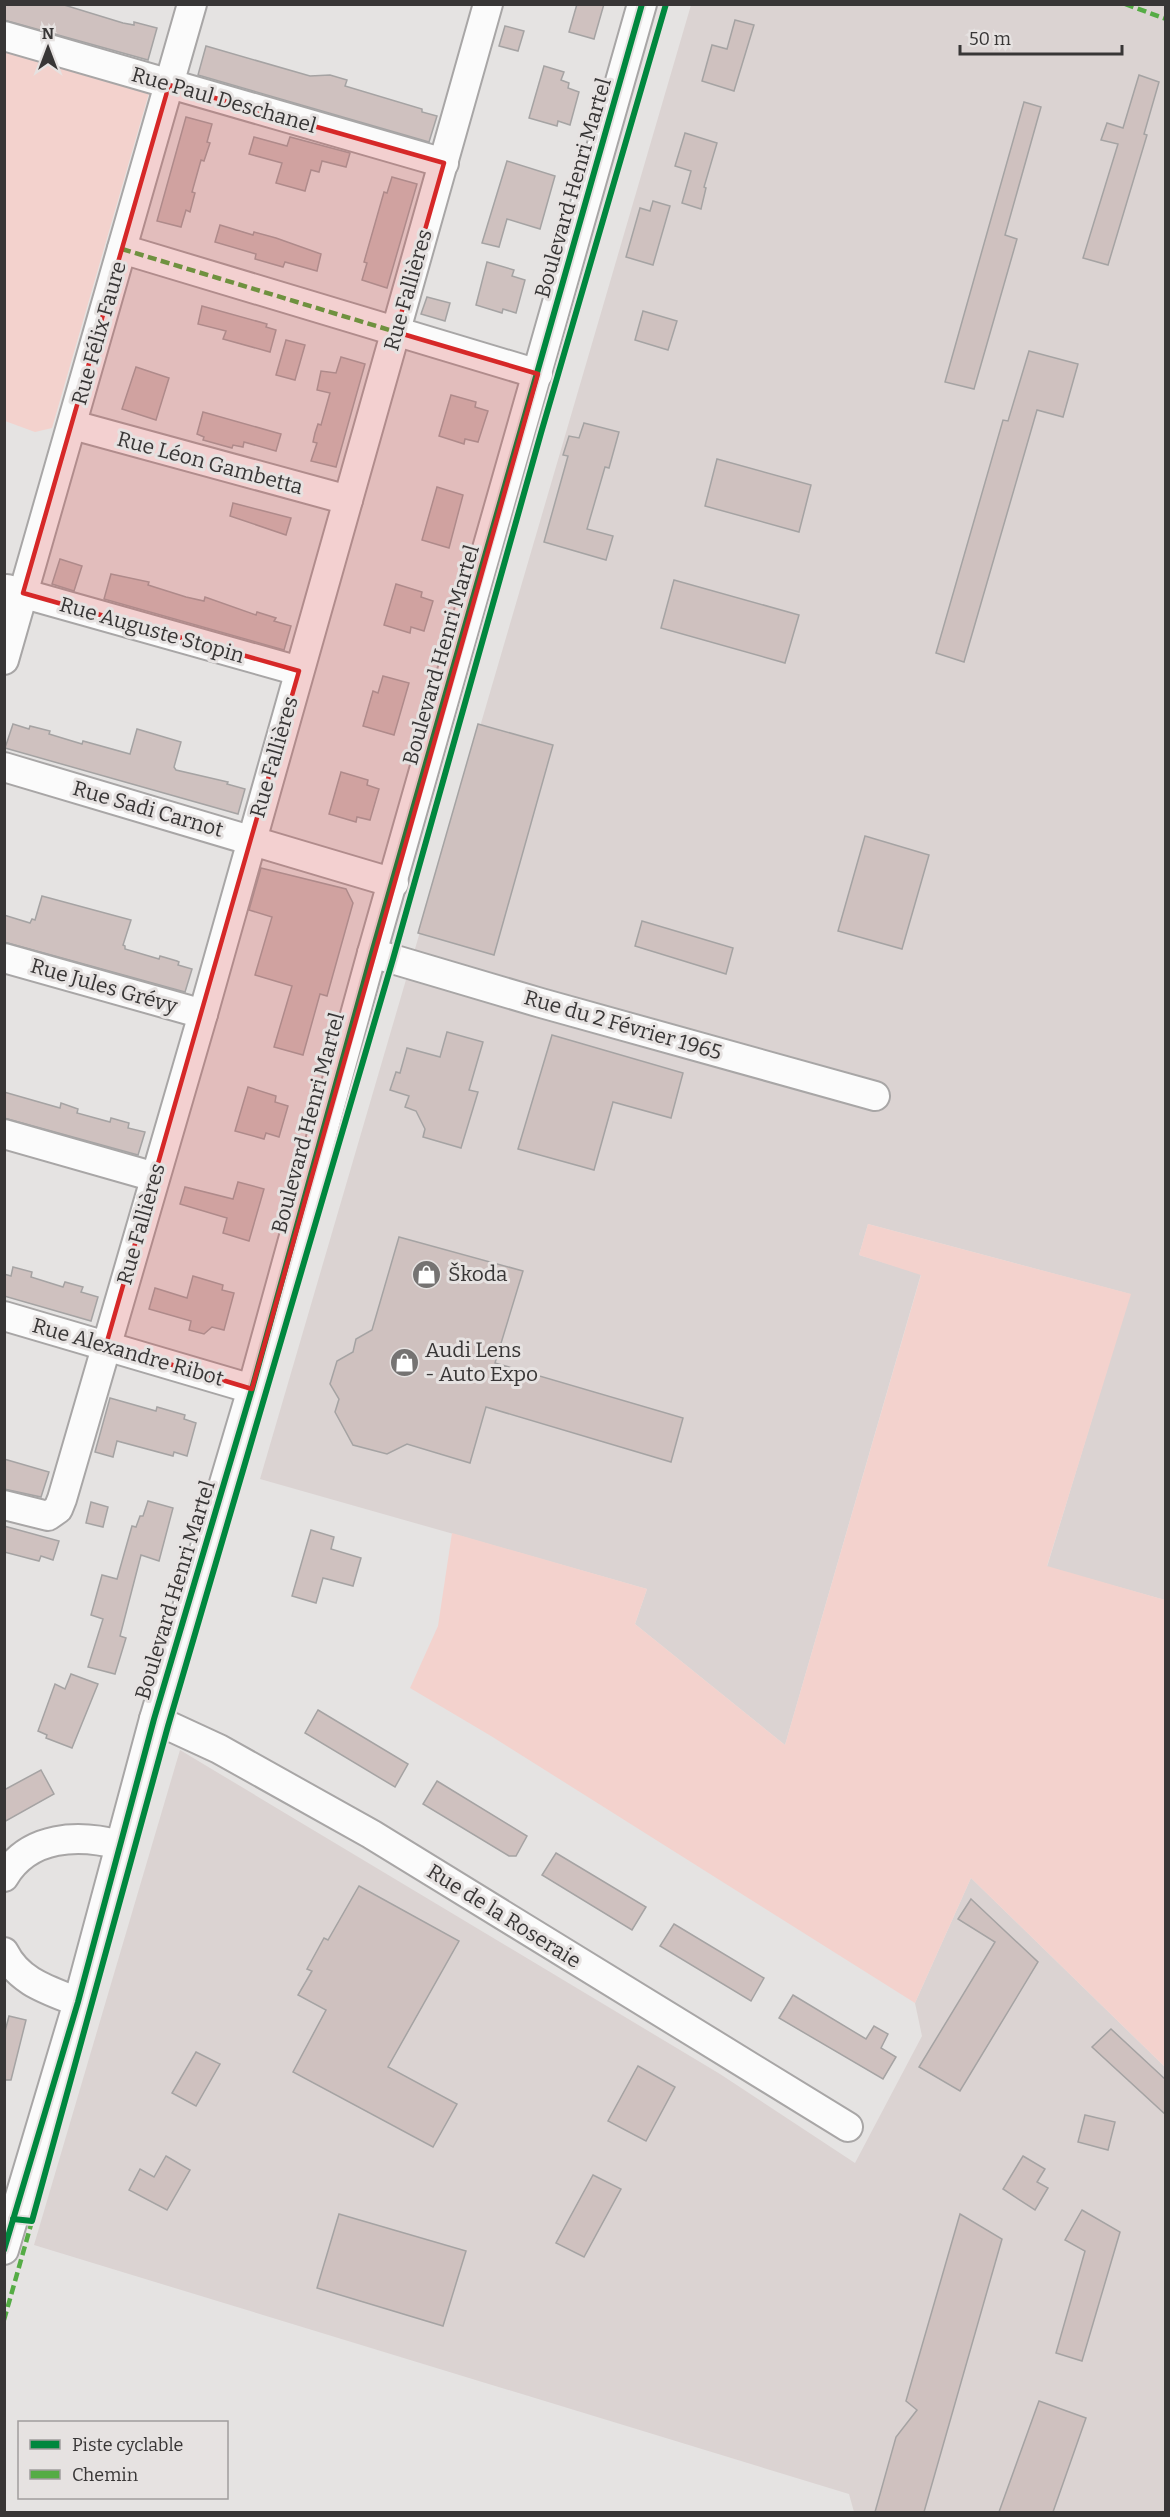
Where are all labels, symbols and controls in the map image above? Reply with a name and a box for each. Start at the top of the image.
north arrow [18,18,78,78]
scale bar [960,18,1122,56]
text: N [42,24,54,43]
text: 50 m [969,28,1011,50]
street label: Rue Paul Deschanel [129,61,319,139]
street label: Boulevard Henri Martel [529,75,617,301]
street label: Rue Fallières [378,226,438,354]
street label: Rue Félix Faure [66,258,132,408]
street label: Rue Léon Gambetta [114,426,306,500]
street label: Boulevard Henri Martel [397,542,485,768]
street label: Rue Auguste Stopin [57,591,247,669]
street label: Rue Fallières [244,693,304,821]
street label: Rue Sadi Carnot [70,775,227,843]
street label: Rue Jules Grévy [28,953,181,1020]
street label: Rue du 2 Février 1965 [521,984,725,1066]
street label: Boulevard Henri Martel [266,1010,350,1236]
street label: Rue Fallières [111,1160,171,1288]
shop icon: Škoda [411,1258,443,1290]
place label: Škoda [448,1261,508,1287]
street label: Rue Alexandre Ribot [29,1312,227,1392]
place label: Audi Lens - Auto Expo [425,1337,538,1387]
shop icon: Audi Lens - Auto Expo [388,1346,420,1378]
street label: Boulevard Henri Martel [129,1477,221,1703]
street label: Rue de la Roseraie [422,1858,586,1974]
legend [18,2421,228,2499]
text: Piste cyclable [72,2434,183,2456]
text: Chemin [72,2464,139,2486]

